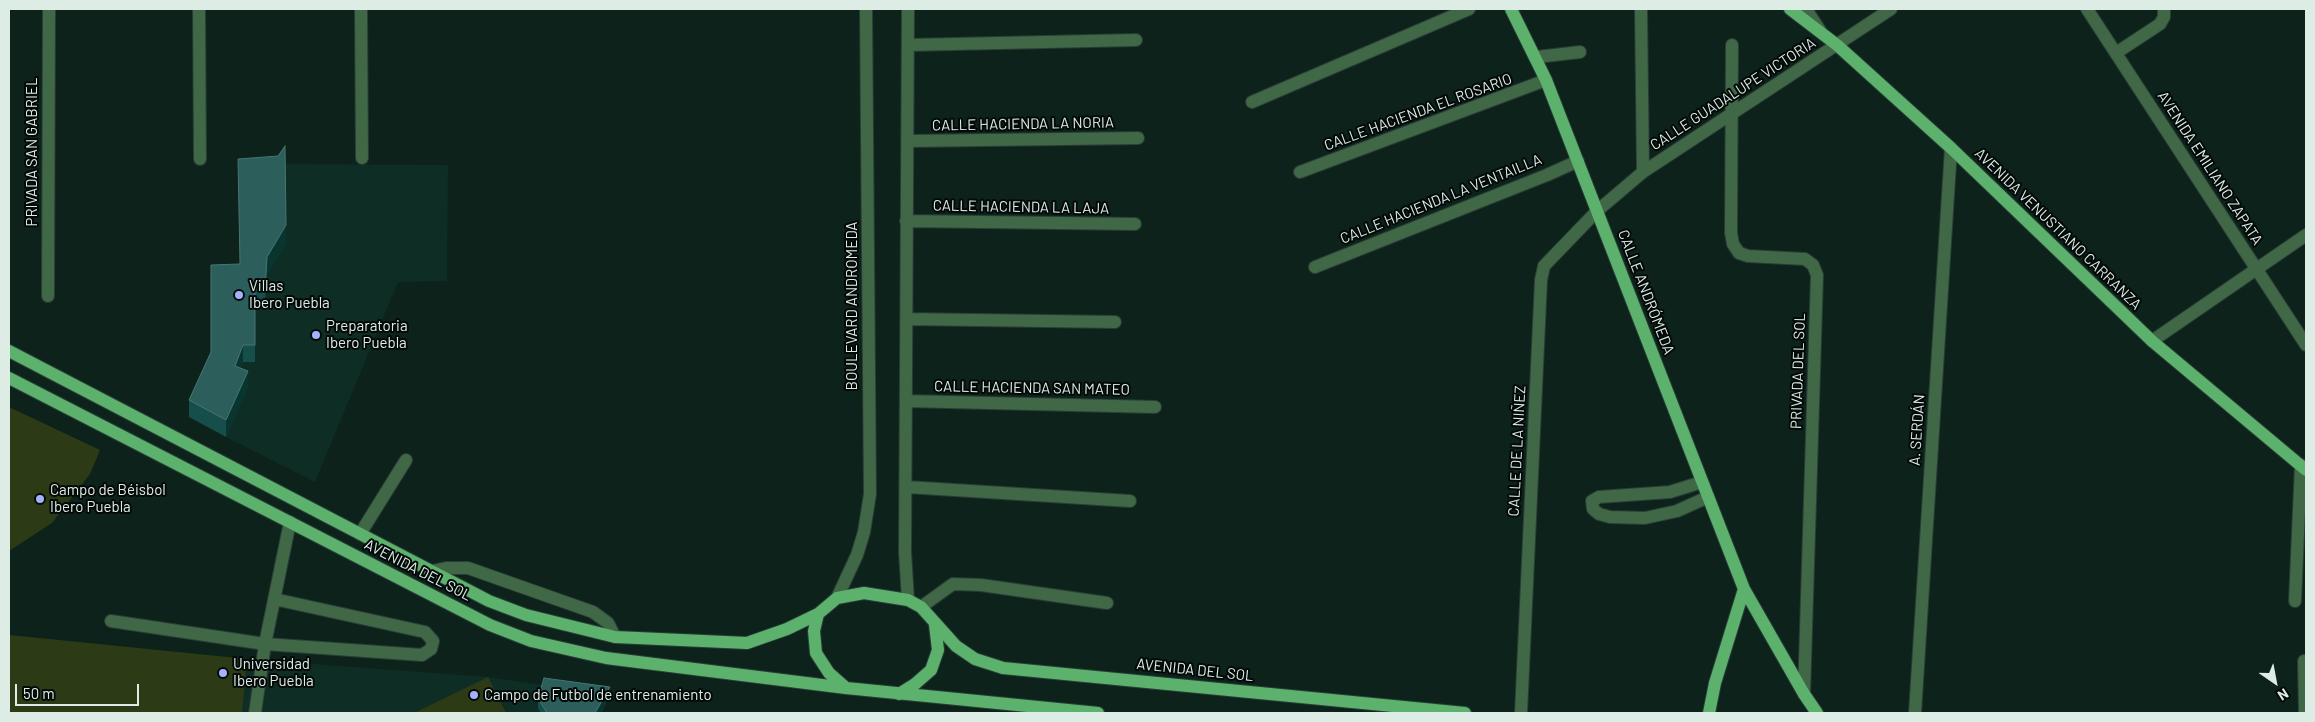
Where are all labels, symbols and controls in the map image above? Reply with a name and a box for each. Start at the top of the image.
street label: CALLE GUADALUPE VICTORIA [1647,34,1819,154]
street label: CALLE HACIENDA EL ROSARIO [1322,70,1514,154]
street label: PRIVADA SAN GABRIEL [23,78,41,226]
street label: AVENIDA EMILIANO ZAPATA [2154,88,2266,248]
street label: CALLE HACIENDA LA NORIA [932,113,1114,135]
street label: AVENIDA VENUSTIANO CARRANZA [1971,144,2145,314]
street label: CALLE HACIENDA LA VENTAILLA [1338,150,1544,248]
street label: CALLE HACIENDA LA LAJA [933,196,1109,218]
street label: BOULEVARD ANDROMEDA [843,222,861,390]
street label: CALLE ANDRÓMEDA [1614,227,1678,357]
place label: Villas Ibero Puebla [249,277,330,312]
marker: Villas Ibero Puebla [233,289,245,301]
street label: PRIVADA DEL SOL [1787,313,1809,429]
place label: Preparatoria Ibero Puebla [326,317,408,352]
marker: Preparatoria Ibero Puebla [310,329,322,341]
street label: CALLE HACIENDA SAN MATEO [934,377,1130,399]
street label: CALLE DE LA NIÑEZ [1505,385,1529,517]
street label: A. SERDÁN [1906,394,1928,466]
place label: Campo de Béisbol Ibero Puebla [50,481,166,516]
marker: Campo de Béisbol Ibero Puebla [34,493,46,505]
street label: AVENIDA DEL SOL [362,535,474,605]
place label: Universidad Ibero Puebla [233,655,314,690]
street label: AVENIDA DEL SOL [1136,655,1254,685]
north arrow [2250,657,2300,707]
marker: Universidad Ibero Puebla [217,667,229,679]
scale bar [18,674,141,706]
text: 50 m [23,684,55,702]
text: N [2275,685,2292,705]
place label: Campo de Futbol de entrenamiento [484,686,712,704]
marker: Campo de Futbol de entrenamiento [468,689,480,701]

